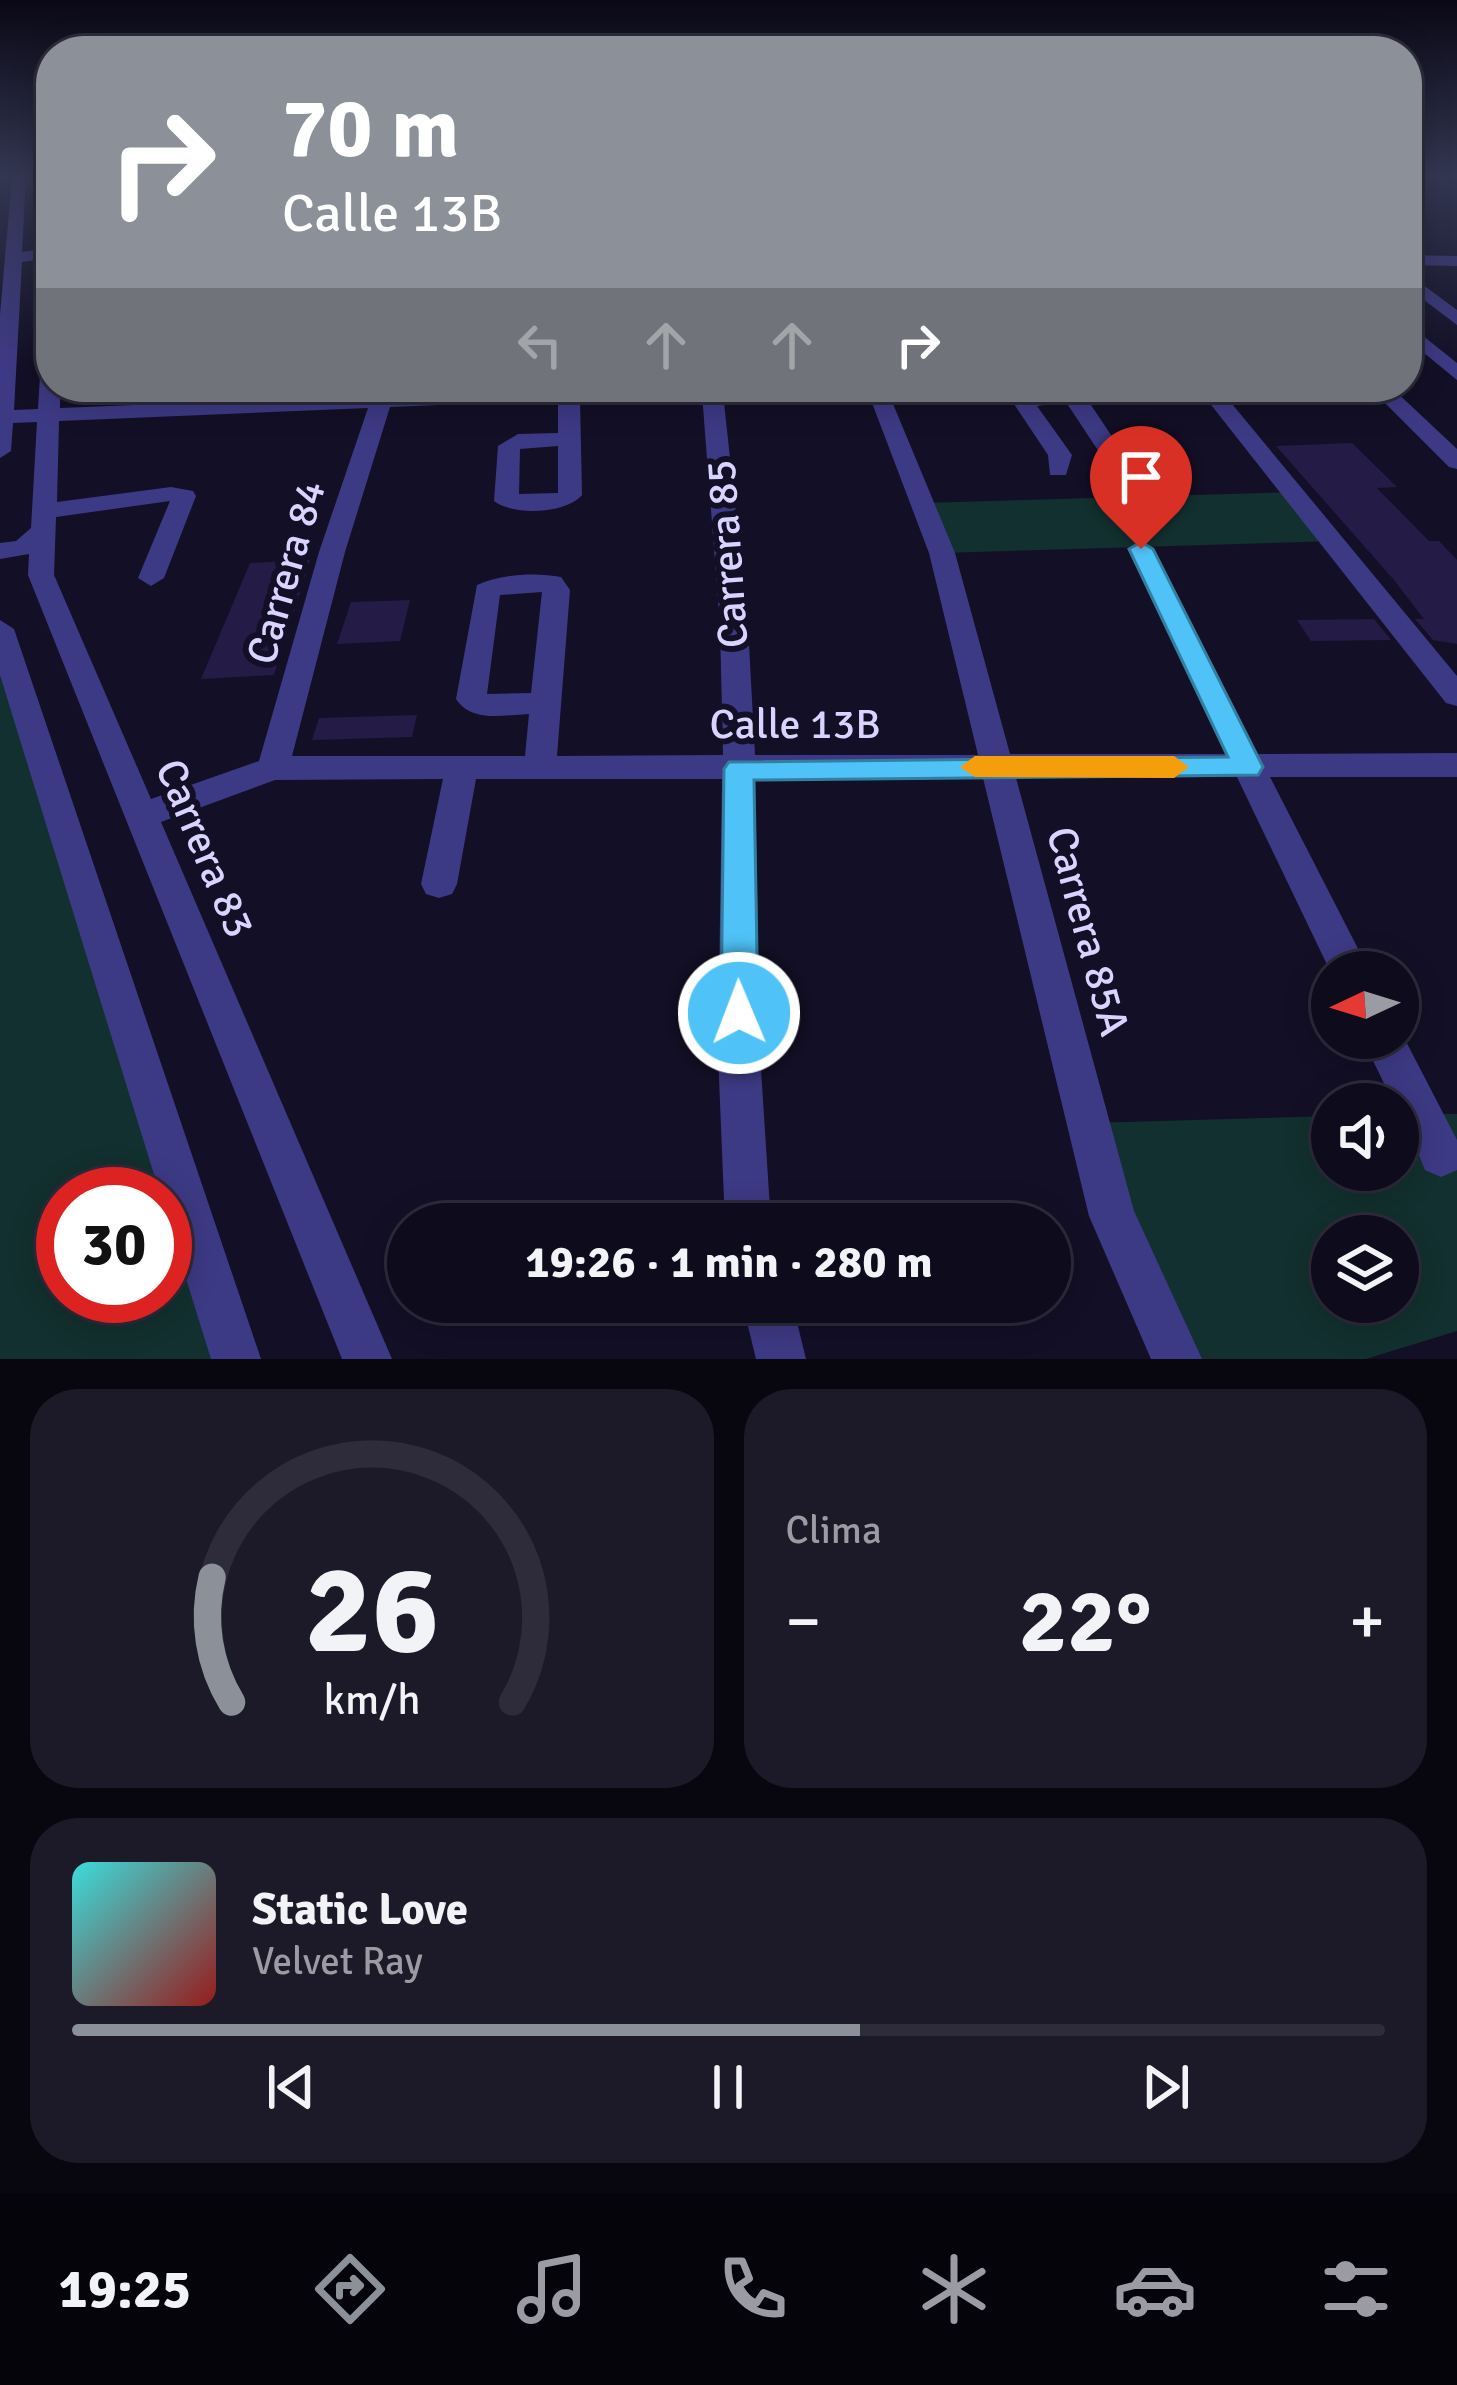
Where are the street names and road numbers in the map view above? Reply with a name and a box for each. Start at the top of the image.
street label: Carrera 85 [695,458,760,650]
street label: Carrera 84 [236,475,337,670]
street label: Calle 13B [709,699,881,750]
street label: Carrera 83 [144,752,265,945]
street label: Carrera 85A [1035,821,1140,1041]

